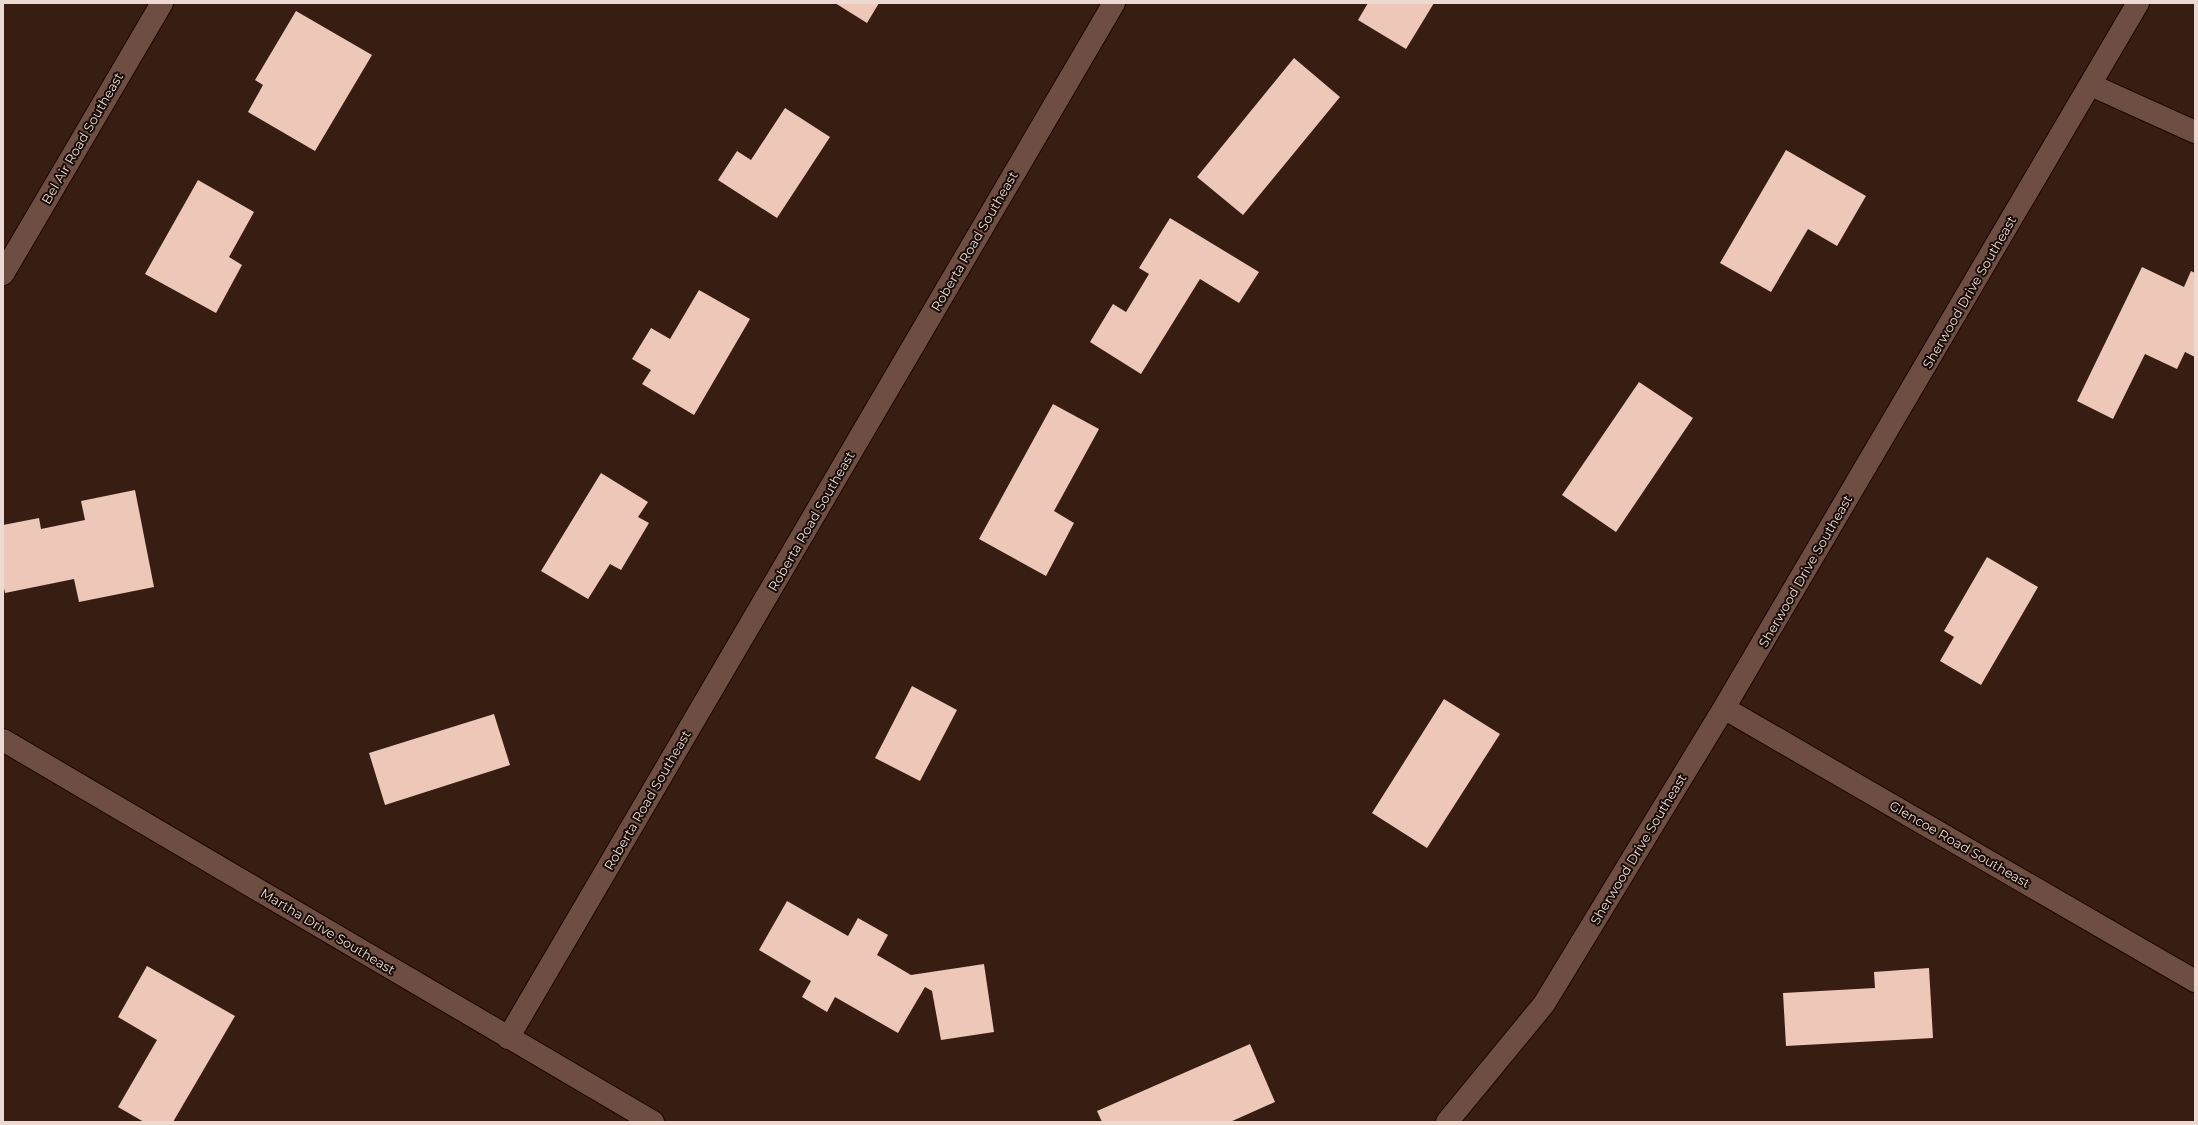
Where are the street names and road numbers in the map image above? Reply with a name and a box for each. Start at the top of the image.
street label: Bel Air Road Southeast [38,69,126,207]
street label: Roberta Road Southeast [927,168,1021,314]
street label: Sherwood Drive Southeast [1919,213,2019,371]
street label: Roberta Road Southeast [764,448,858,594]
street label: Sherwood Drive Southeast [1755,492,1855,650]
street label: Roberta Road Southeast [600,727,694,873]
street label: Sherwood Drive Southeast [1587,771,1689,927]
street label: Glencoe Road Southeast [1887,797,2033,891]
street label: Martha Drive Southeast [258,884,398,978]

